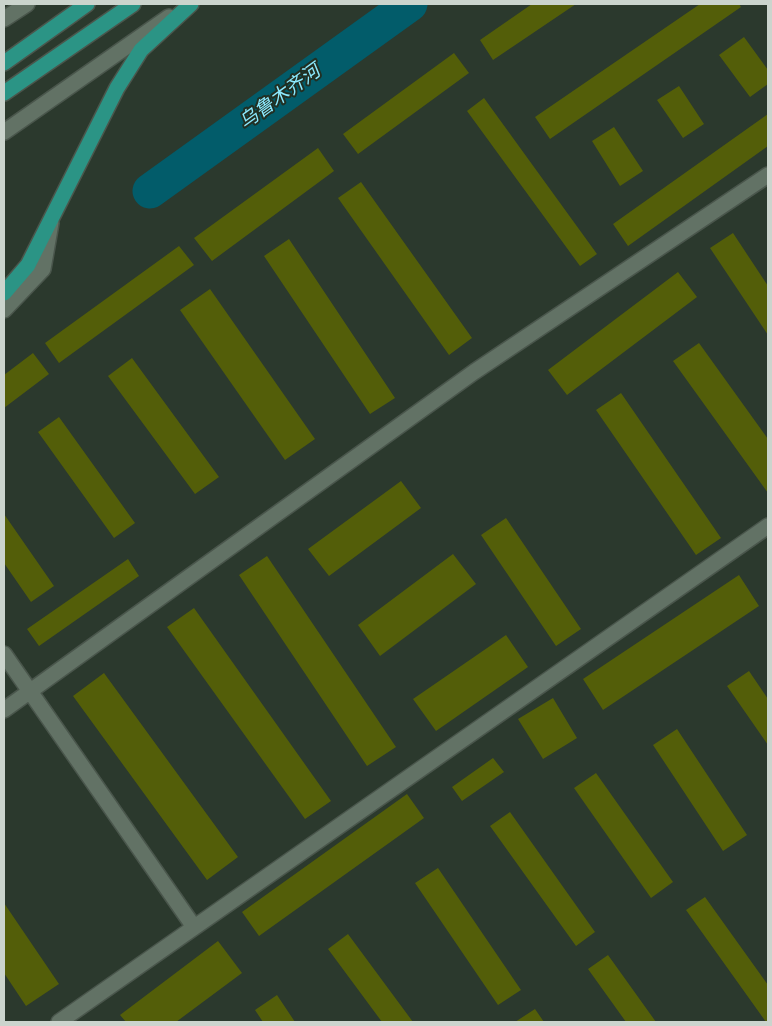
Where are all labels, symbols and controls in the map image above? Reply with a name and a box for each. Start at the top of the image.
water label: 乌鲁木齐河 [235,60,325,134]

